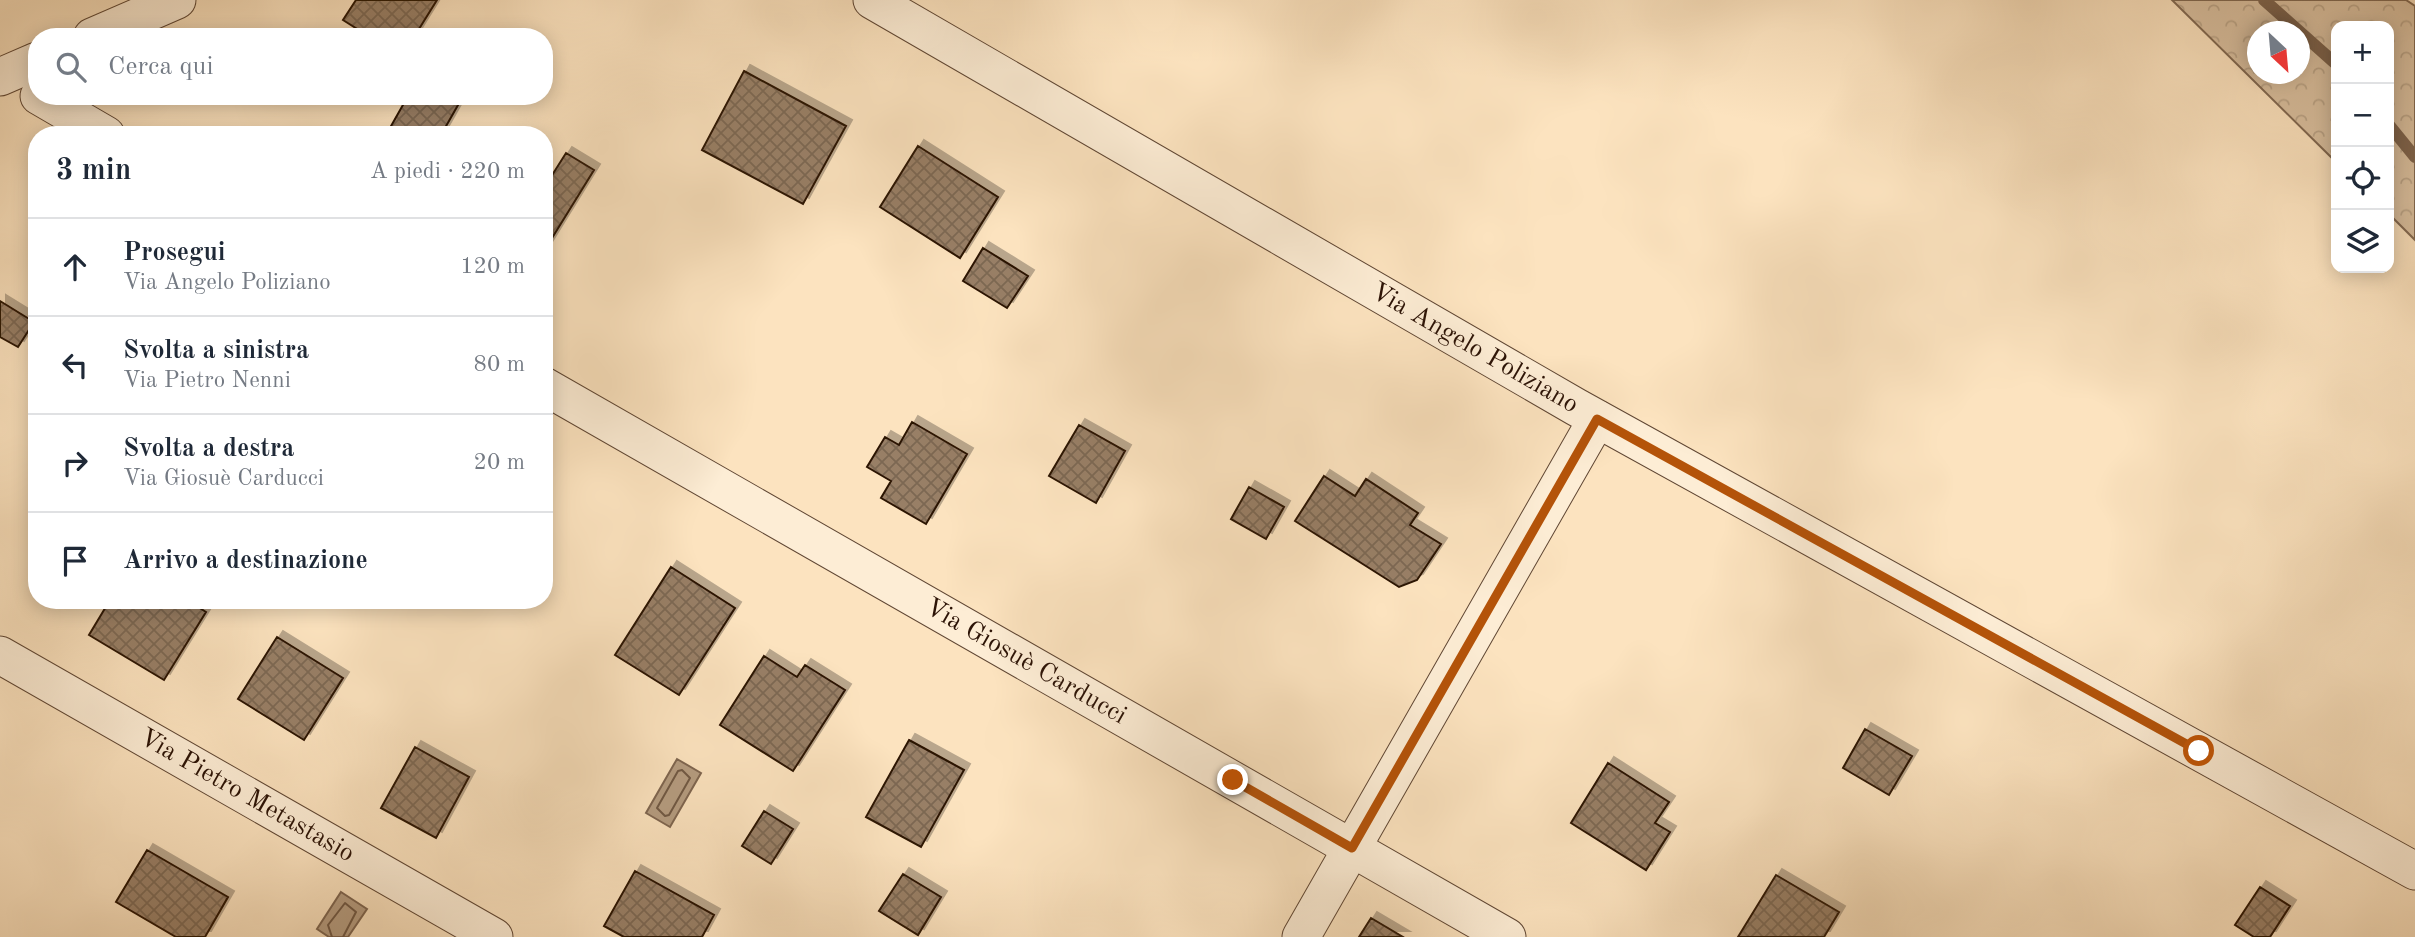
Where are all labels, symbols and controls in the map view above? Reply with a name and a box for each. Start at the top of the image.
north arrow [2247,21,2310,84]
map controls [2331,21,2394,273]
button: + [2331,21,2394,84]
search box [28,28,553,105]
icon: search [52,48,90,86]
text: Cerca qui [108,54,213,80]
button: − [2331,84,2394,147]
button: locate [2331,147,2394,210]
text: 3 min [56,156,131,186]
text: A piedi · 220 m [370,160,525,183]
button: layers [2331,210,2394,273]
text: Prosegui [123,240,226,266]
icon: ahead [56,248,94,286]
text: 120 m [460,255,525,278]
text: Via Angelo Poliziano [123,271,331,294]
street label: Via Angelo Poliziano [1366,278,1583,418]
text: Svolta a sinistra [123,338,309,364]
icon: left [56,346,94,384]
text: 80 m [474,353,525,376]
text: Via Pietro Nenni [123,369,291,392]
text: Svolta a destra [123,436,294,462]
icon: right [56,444,94,482]
text: 20 m [474,451,525,474]
text: Via Giosuè Carducci [123,467,324,490]
icon: arrive [56,542,94,580]
text: Arrivo a destinazione [123,548,368,574]
street label: Via Giosuè Carducci [921,594,1131,729]
street label: Via Pietro Metastasio [135,724,359,867]
route start [2183,735,2214,766]
route end [1217,764,1248,795]

